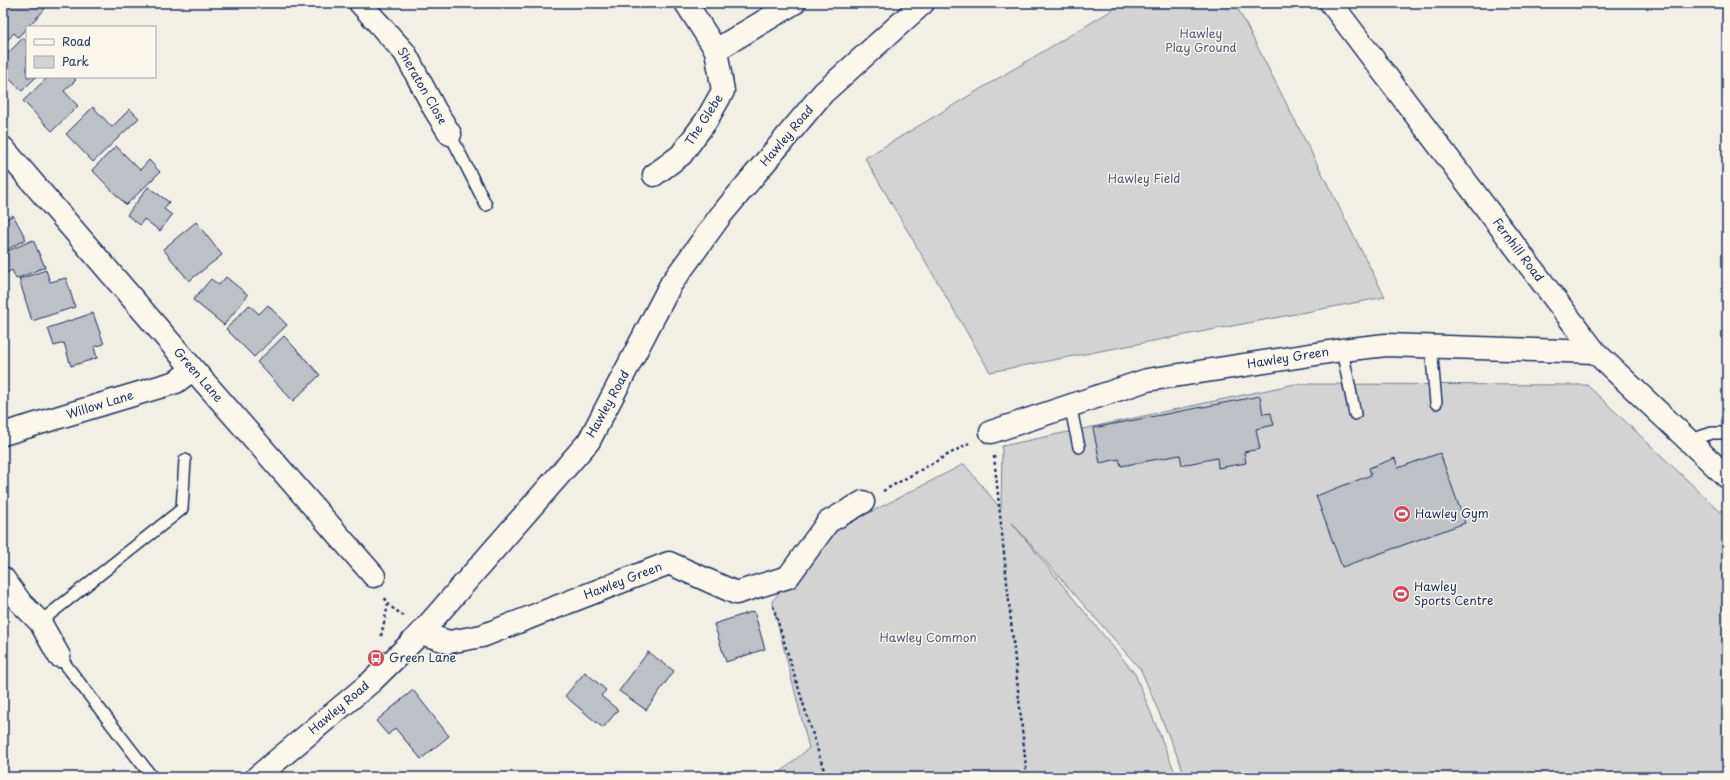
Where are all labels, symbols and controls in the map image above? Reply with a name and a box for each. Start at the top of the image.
park label: Hawley Play Ground [1165,24,1237,56]
legend [26,26,156,78]
text: Road [62,32,91,50]
street label: Sheraton Close [393,44,452,127]
text: Park [62,52,89,70]
street label: The Glebe [680,90,727,149]
street label: Hawley Road [755,101,817,170]
park label: Hawley Field [1108,169,1180,187]
street label: Fernhill Road [1489,214,1549,285]
street label: Hawley Green [1246,342,1330,372]
street label: Green Lane [170,343,228,406]
street label: Hawley Road [581,367,633,441]
street label: Willow Lane [64,385,136,423]
sports icon: Hawley Gym [1392,504,1412,524]
place label: Hawley Gym [1415,504,1489,522]
street label: Hawley Green [581,557,664,603]
place label: Hawley Sports Centre [1414,577,1493,609]
sports icon: Hawley Sports Centre [1391,584,1411,604]
park label: Hawley Common [879,628,977,646]
bus stop icon: Green Lane [366,648,386,668]
place label: Green Lane [389,648,457,666]
street label: Hawley Road [304,676,373,738]

